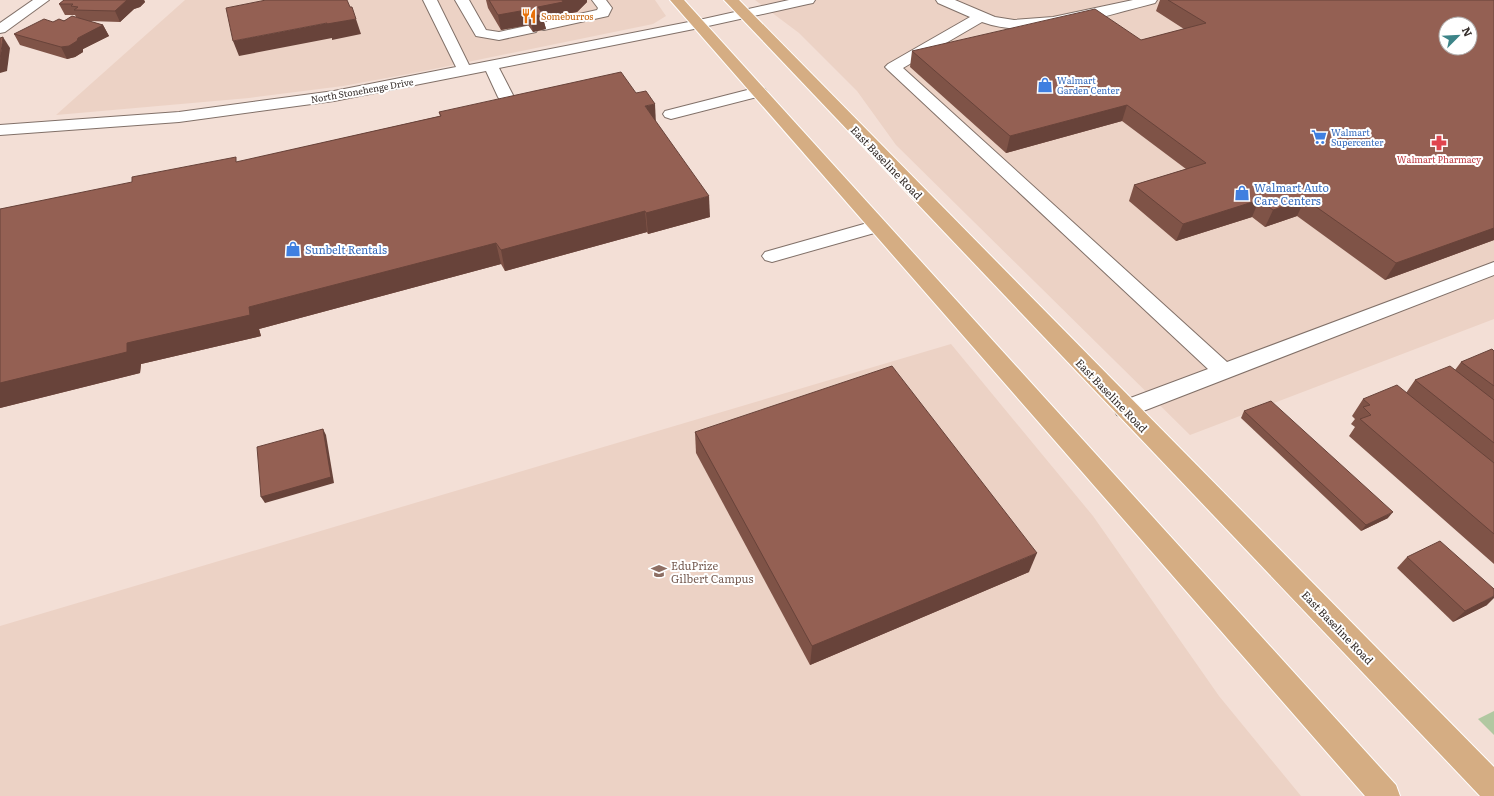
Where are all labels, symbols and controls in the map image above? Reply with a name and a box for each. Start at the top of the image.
restaurant icon: Someburros [520,7,538,25]
place label: Someburros [541,9,593,23]
north arrow [1438,16,1478,56]
text: N [1459,24,1477,39]
place label: Walmart Garden Center [1057,73,1120,97]
street label: North Stonehenge Drive [310,74,415,106]
shop icon: Walmart Garden Center [1036,76,1054,94]
street label: East Baseline Road [848,122,927,203]
place label: Walmart Supercenter [1331,125,1384,149]
supermarket icon: Walmart Supercenter [1310,128,1328,146]
pharmacy icon: Walmart Pharmacy [1430,134,1448,152]
place label: Walmart Pharmacy [1397,152,1482,166]
place label: Walmart Auto Care Centers [1254,179,1329,208]
shop icon: Walmart Auto Care Centers [1233,184,1251,202]
shop icon: Sunbelt Rentals [284,240,302,258]
place label: Sunbelt Rentals [305,241,387,257]
street label: East Baseline Road [1073,355,1152,436]
place label: EduPrize Gilbert Campus [671,557,753,586]
school or university icon: EduPrize Gilbert Campus [650,562,668,580]
street label: East Baseline Road [1299,587,1378,668]

